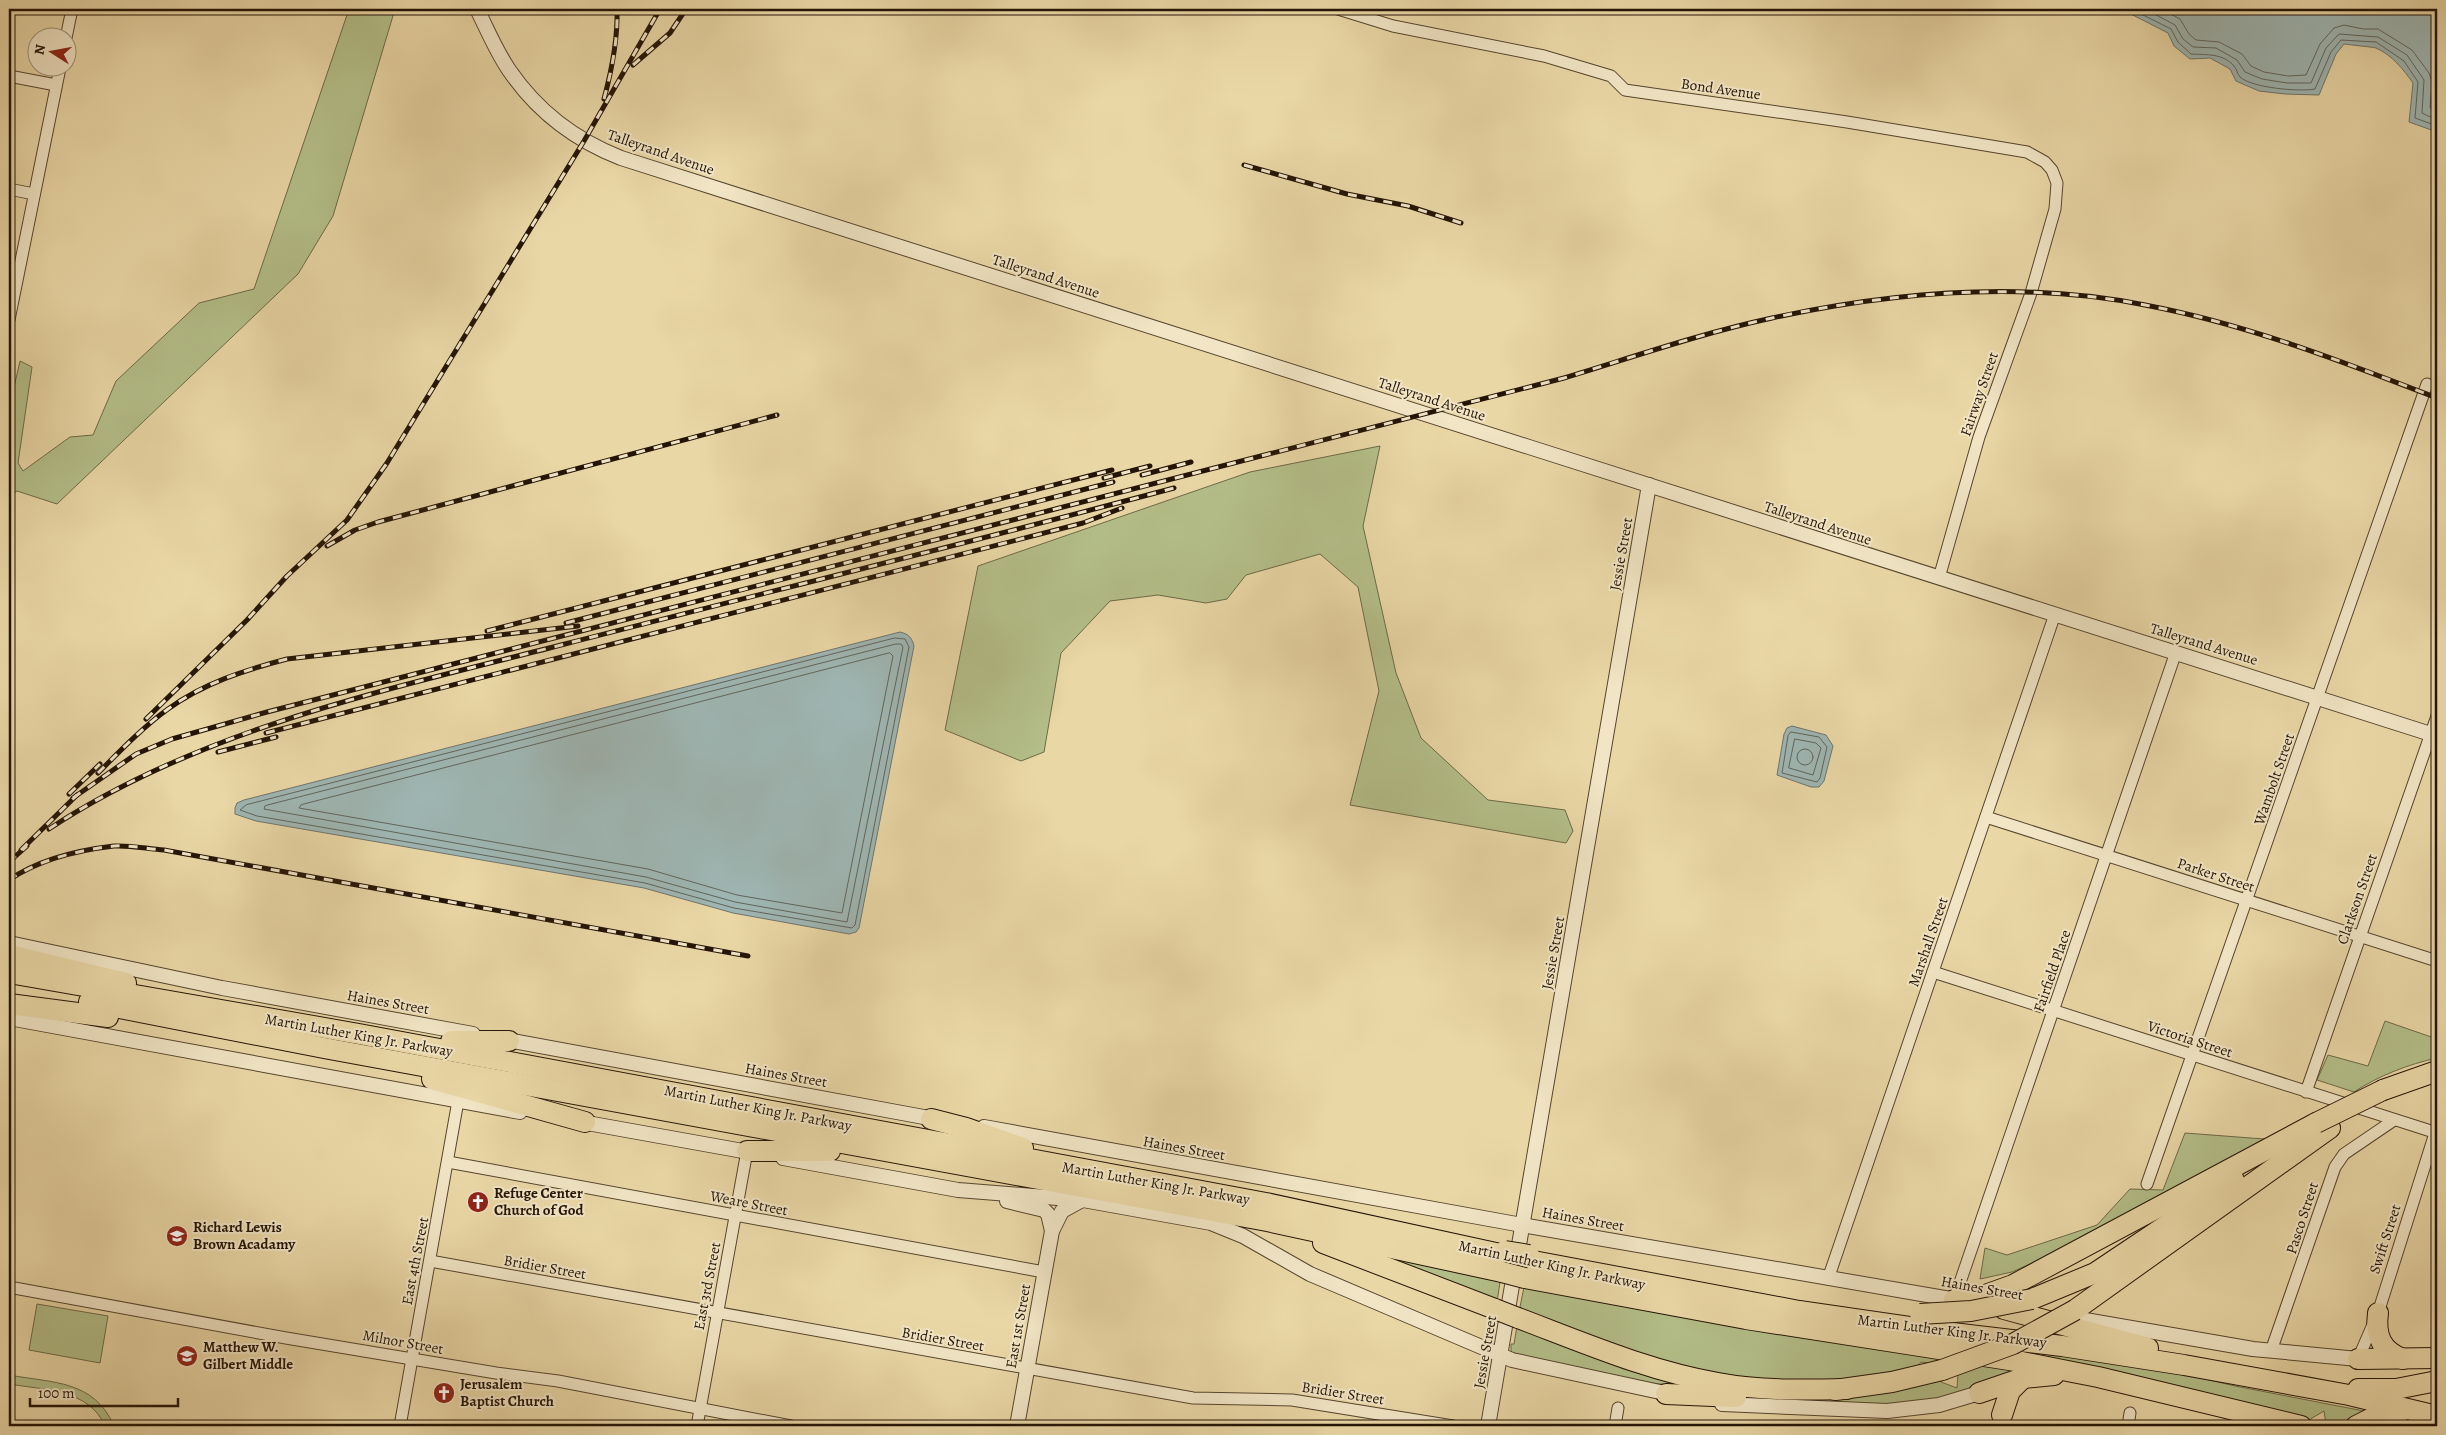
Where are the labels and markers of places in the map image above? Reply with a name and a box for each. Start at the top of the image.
place label: Refuge Center Church of God [494,1183,585,1220]
church icon: Refuge Center Church of God [466,1190,490,1214]
place label: Richard Lewis Brown Acadamy [193,1217,296,1254]
school or university icon: Richard Lewis Brown Acadamy [165,1224,189,1248]
place label: Matthew W. Gilbert Middle [203,1337,293,1374]
school or university icon: Matthew W. Gilbert Middle [175,1344,199,1368]
place label: Jerusalem Baptist Church [460,1374,554,1411]
church icon: Jerusalem Baptist Church [432,1381,456,1405]

